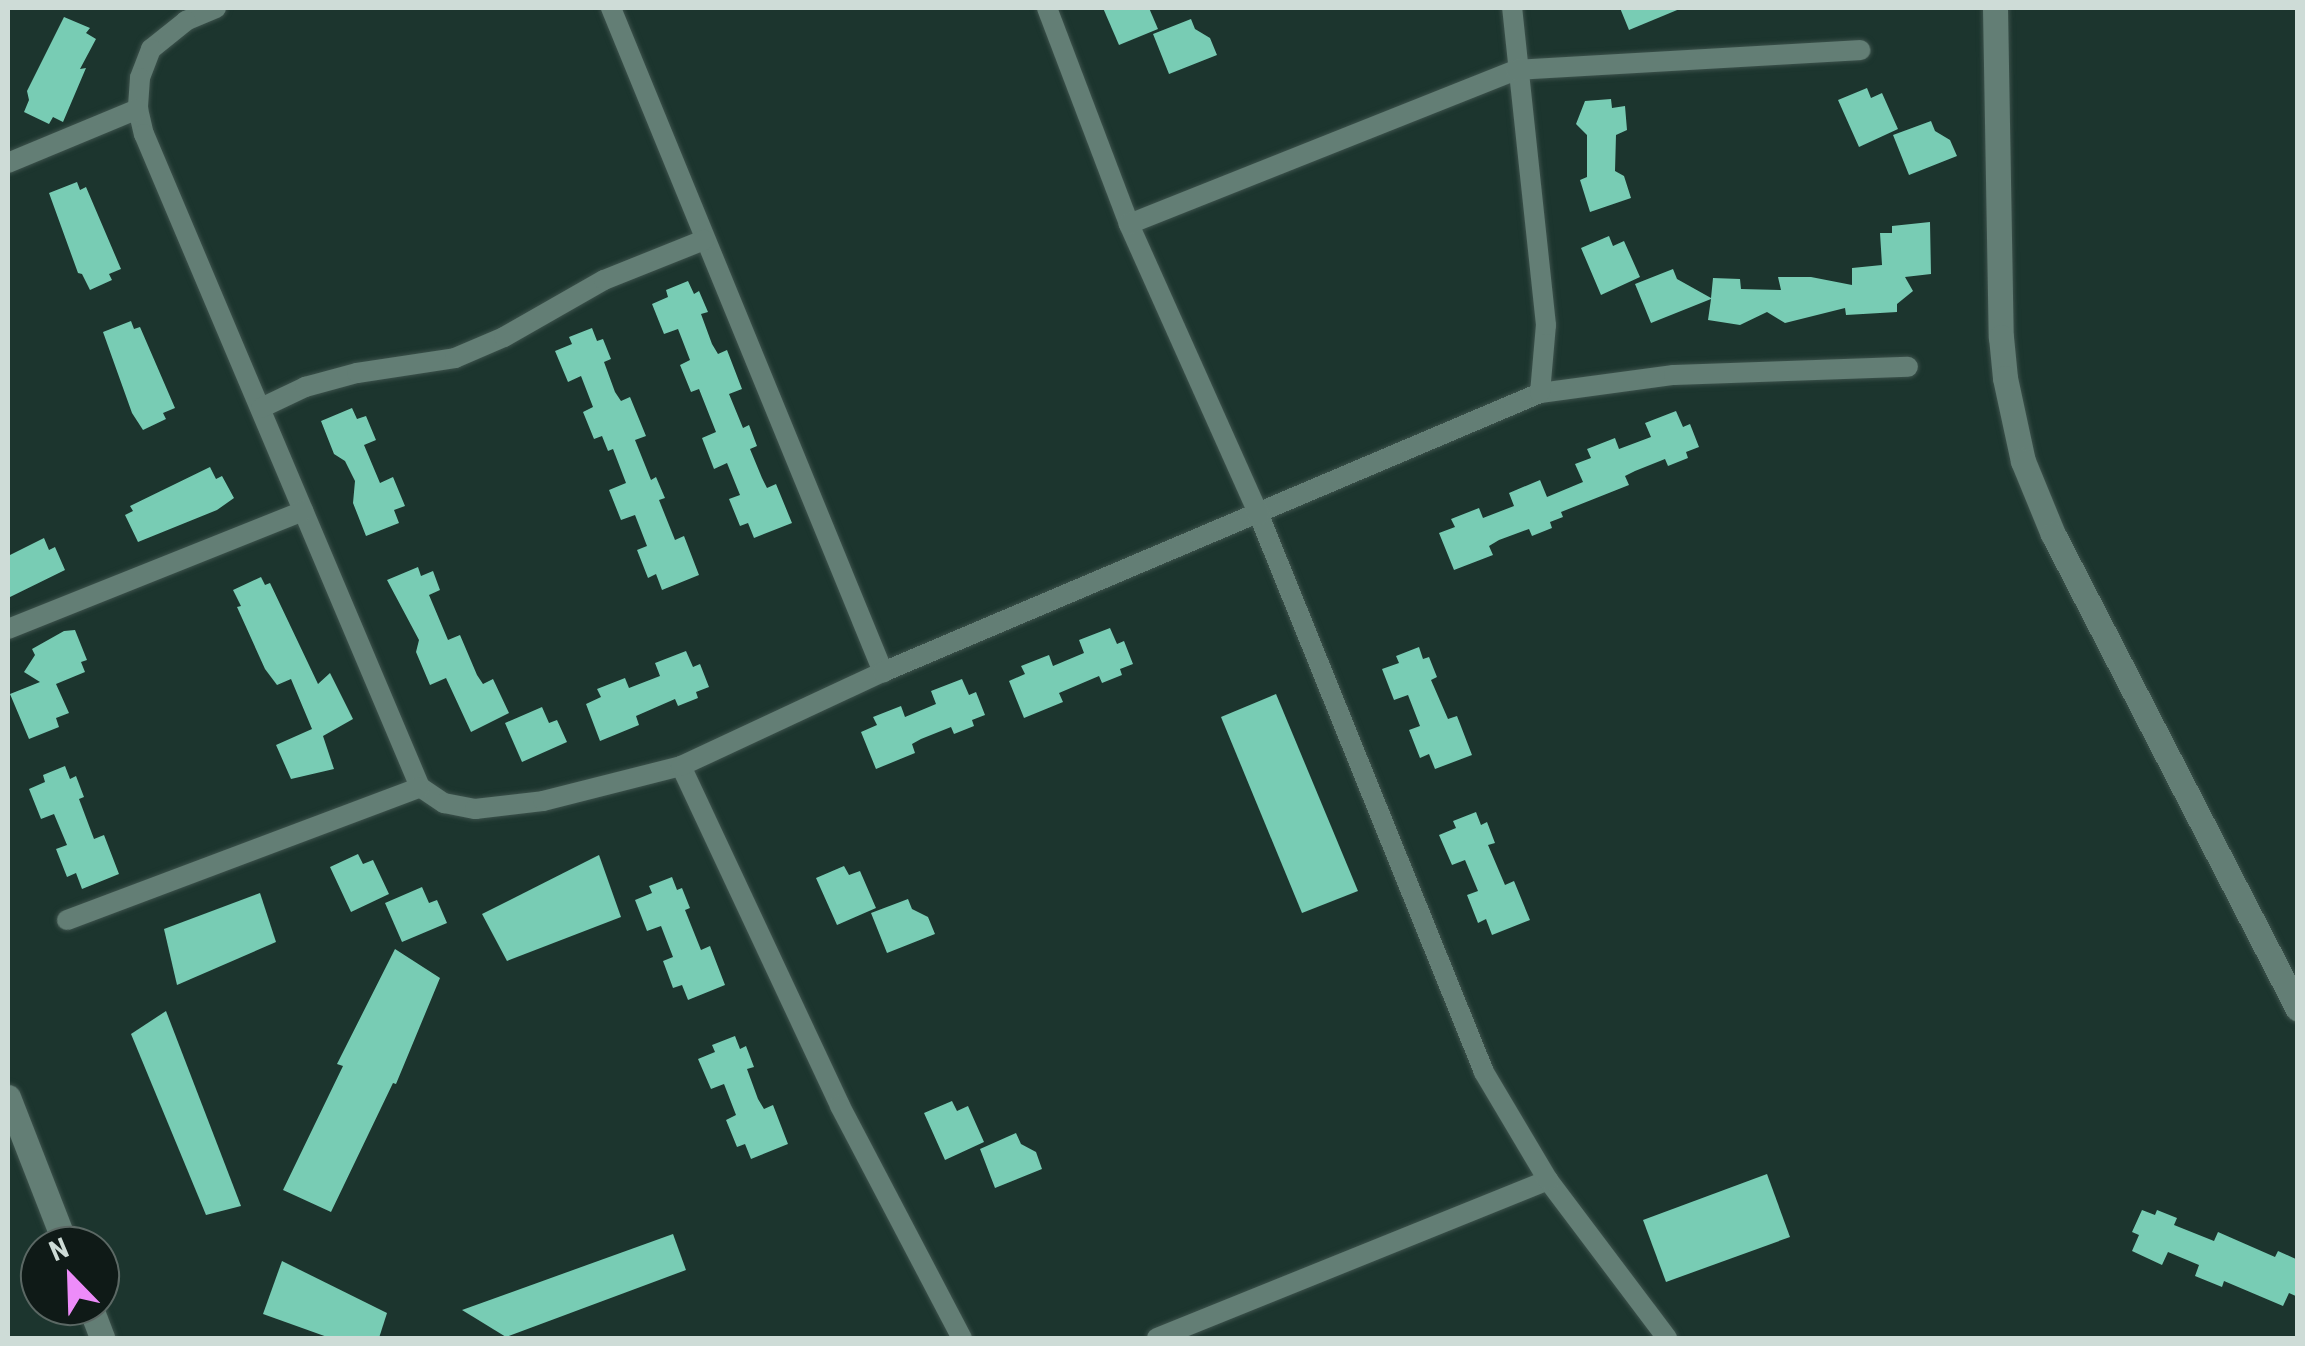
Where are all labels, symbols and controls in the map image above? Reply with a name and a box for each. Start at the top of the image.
north arrow [20,1226,120,1326]
text: N [45,1231,73,1268]

